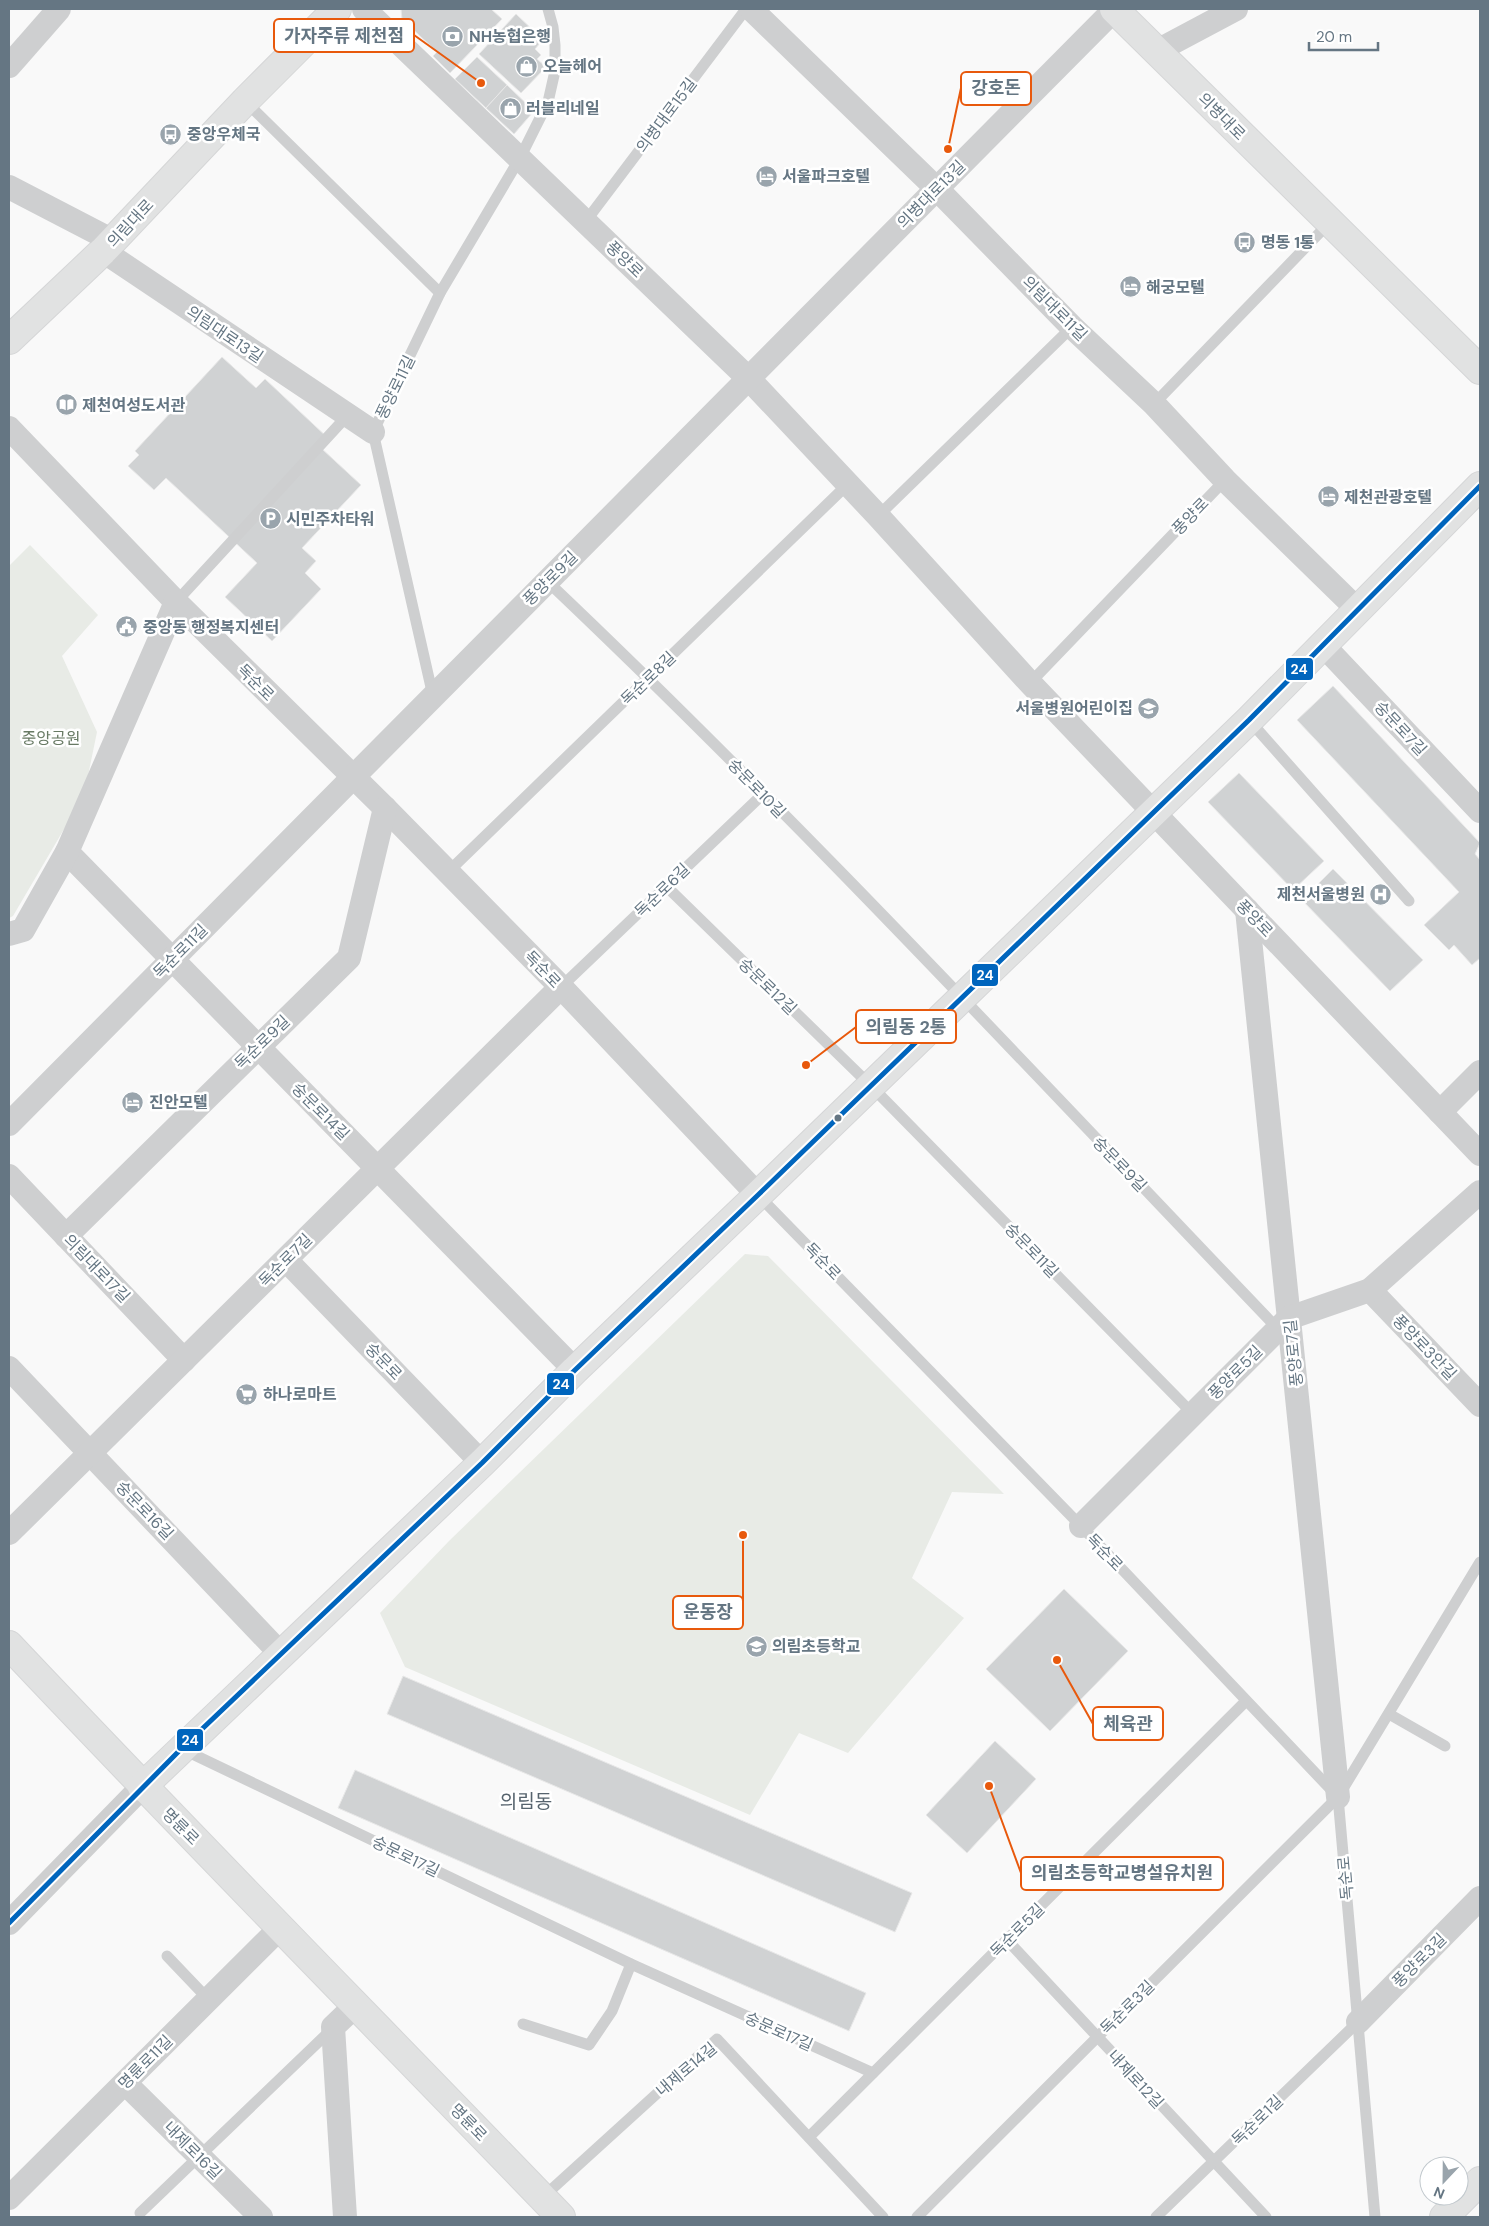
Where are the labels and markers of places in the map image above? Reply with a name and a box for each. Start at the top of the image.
callout: 가자주류 제천점 [274,19,414,52]
bank icon: NH농협은행 [441,24,465,48]
place label: NH농협은행 [469,26,551,47]
shop icon: 오늘헤어 [515,54,539,78]
place label: 오늘헤어 [543,56,602,77]
callout: 강호돈 [961,72,1031,105]
shop icon: 러블리네일 [498,96,522,120]
place label: 러블리네일 [526,98,600,119]
bus stop icon: 중앙우체국 [159,122,183,146]
place label: 중앙우체국 [187,124,261,145]
hotel icon: 서울파크호텔 [754,164,778,188]
place label: 서울파크호텔 [782,166,870,187]
bus stop icon: 명동 1통 [1233,230,1257,254]
place label: 명동 1통 [1261,232,1315,253]
hotel icon: 해궁모텔 [1118,275,1142,299]
place label: 해궁모텔 [1146,277,1205,298]
library icon: 제천여성도서관 [54,393,78,417]
place label: 제천여성도서관 [82,395,185,416]
hotel icon: 제천관광호텔 [1316,485,1340,509]
place label: 제천관광호텔 [1344,487,1432,508]
parking icon: 시민주차타워 [258,507,282,531]
place label: 시민주차타워 [286,509,374,530]
public building icon: 중앙동 행정복지센터 [115,615,139,639]
place label: 중앙동 행정복지센터 [143,617,279,638]
school or university icon: 서울병원어린이집 [1137,696,1161,720]
place label: 서울병원어린이집 [1015,698,1133,719]
hospital icon: 제천서울병원 [1369,882,1393,906]
place label: 제천서울병원 [1277,884,1365,905]
callout: 의림동 2통 [856,1010,956,1043]
hotel icon: 진안모텔 [121,1090,145,1114]
place label: 진안모텔 [149,1092,208,1113]
unlabelled marker [833,1113,843,1123]
supermarket icon: 하나로마트 [235,1382,259,1406]
place label: 하나로마트 [263,1384,337,1405]
callout: 운동장 [673,1596,743,1629]
school or university icon: 의림초등학교 [744,1634,768,1658]
place label: 의림초등학교 [772,1636,861,1657]
callout: 체육관 [1093,1707,1163,1740]
callout: 의림초등학교병설유치원 [1021,1857,1223,1890]

